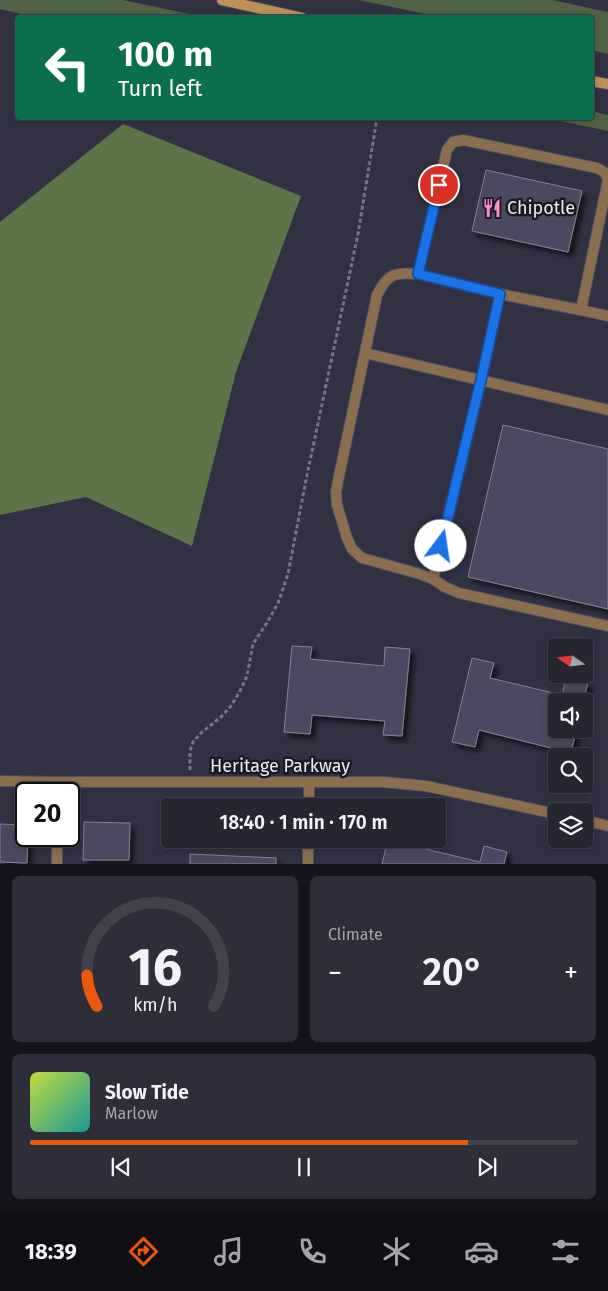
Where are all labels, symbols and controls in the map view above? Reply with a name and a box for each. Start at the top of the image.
text: 100 m [118,33,213,75]
icon: left [35,35,100,100]
text: Turn left [118,75,202,102]
pin [418,164,460,206]
icon: arrive [425,171,453,199]
restaurant icon: Chipotle [481,197,503,219]
place label: Chipotle [507,197,575,219]
position arrow [414,519,466,571]
north arrow [548,638,592,682]
map controls [548,638,593,848]
button: sound [548,693,593,738]
button: search [548,748,593,793]
street label: Heritage Parkway [210,755,350,777]
speed limit sign: 20 [15,782,80,847]
button: layers [548,803,593,848]
text: 18:40 · 1 min · 170 m [219,811,388,834]
text: Climate [328,925,383,944]
text: 16 [128,936,182,999]
text: 20° [422,949,484,995]
text: − [328,956,342,989]
text: + [564,956,578,989]
text: km/h [133,994,177,1016]
text: Slow Tide [105,1081,189,1104]
text: Marlow [105,1104,158,1123]
icon: previous [107,1153,135,1181]
icon: pause [290,1153,318,1181]
icon: next [473,1153,501,1181]
icon: directions [126,1234,161,1269]
icon: music [211,1234,246,1269]
icon: phone [295,1234,330,1269]
icon: climate [379,1234,414,1269]
icon: car [464,1234,499,1269]
icon: filters [548,1234,583,1269]
text: 18:39 [25,1238,77,1265]

